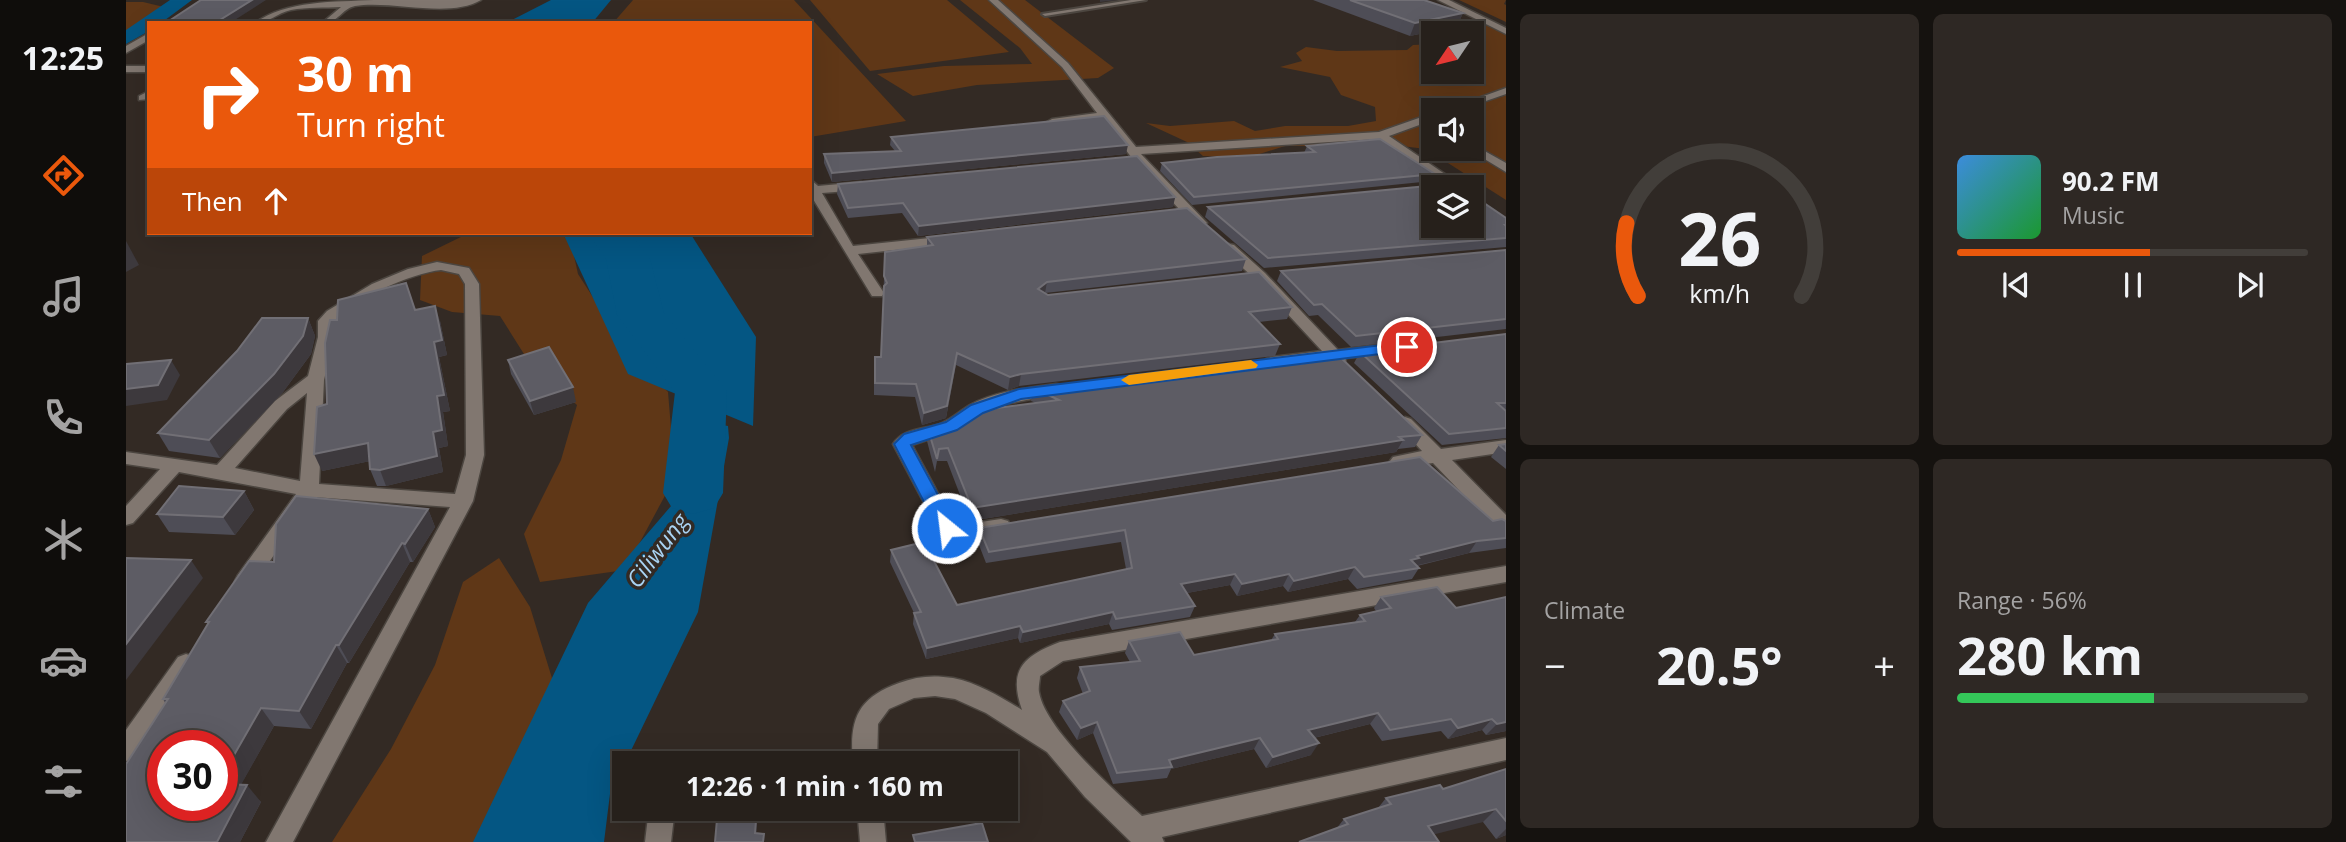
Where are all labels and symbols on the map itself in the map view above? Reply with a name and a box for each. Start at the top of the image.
north arrow [1421,21,1484,84]
pin [1377,317,1437,377]
position arrow [910,491,984,565]
water label: Ciliwung [618,505,696,594]
speed limit sign: 30 [147,730,238,821]

